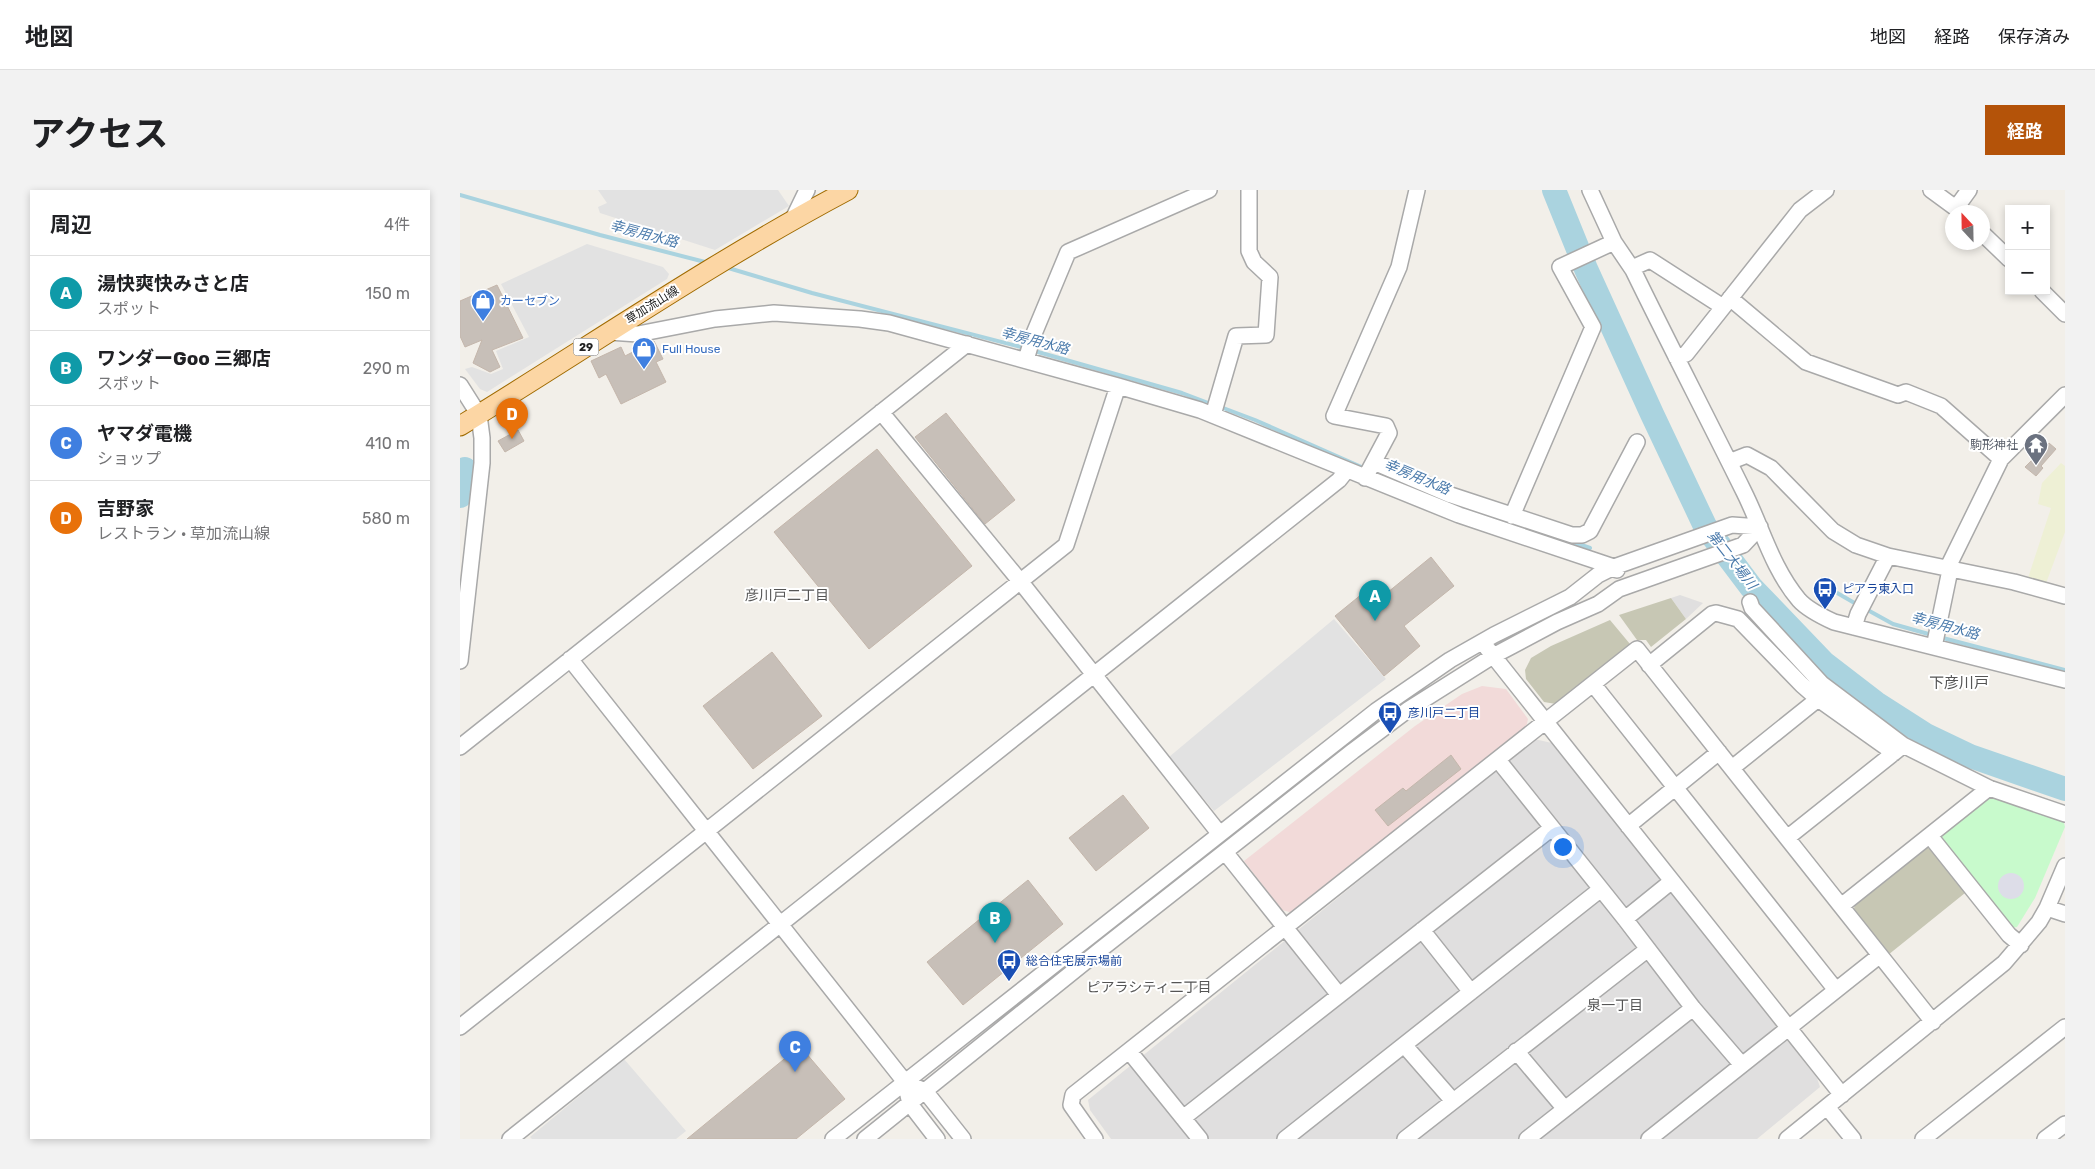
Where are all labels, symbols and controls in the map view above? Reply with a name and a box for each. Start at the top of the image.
text: 地図 [25,23,73,51]
text: 地図 [1870,26,1906,48]
text: 経路 [1934,26,1970,48]
text: 保存済み [1998,26,2070,48]
button: 経路 [1985,105,2065,155]
text: アクセス [30,113,168,155]
north arrow [1945,205,1990,250]
map controls [2005,205,2050,295]
button: + [2005,205,2050,250]
text: 周辺 [50,212,92,237]
text: 4件 [384,215,410,234]
water label: 幸房用水路 [608,217,681,252]
button: − [2005,250,2050,295]
text: 湯快爽快みさと店 [97,272,249,295]
street label: 草加流山線 [623,283,681,327]
text: A [60,284,72,303]
text: 150 m [365,284,410,303]
shop icon: カーセブン [470,288,496,322]
place label: カーセブン [500,294,560,308]
text: スポット [97,299,161,318]
water label: 幸房用水路 [999,324,1072,359]
shop icon: Full House [631,336,657,370]
road number: 29 [574,338,598,356]
place label: Full House [662,342,721,356]
text: ワンダーGoo 三郷店 [97,347,271,370]
text: B [60,359,72,378]
text: 290 m [363,359,410,378]
text: スポット [97,374,161,393]
pin: D [496,398,528,439]
text: ヤマダ電機 [97,422,192,445]
temple icon: 駒形神社 [2023,432,2049,466]
text: C [60,434,72,453]
text: 410 m [365,434,410,453]
place label: 駒形神社 [1970,438,2018,452]
text: ショップ [97,449,161,468]
water label: 幸房用水路 [1381,456,1453,499]
text: 吉野家 [97,497,154,520]
text: D [60,509,72,528]
text: 580 m [362,509,410,528]
text: レストラン · 草加流山線 [97,524,270,543]
water label: 第二大場川 [1704,527,1761,594]
bus stop icon: ピアラ東入口 [1812,576,1838,610]
pin: A [1359,580,1391,621]
place label: ピアラ東入口 [1842,582,1914,596]
district label: 彦川戸二丁目 [745,587,829,604]
water label: 幸房用水路 [1909,609,1982,644]
district label: 下彦川戸 [1929,674,1989,692]
bus stop icon: 彦川戸二丁目 [1377,700,1403,734]
place label: 彦川戸二丁目 [1408,706,1480,720]
your location [1550,834,1576,860]
pin: B [979,902,1011,943]
bus stop icon: 総合住宅展示場前 [996,948,1022,982]
place label: 総合住宅展示場前 [1026,954,1122,968]
district label: ピアラシティ二丁目 [1087,979,1211,996]
district label: 泉一丁目 [1587,997,1643,1014]
pin: C [779,1031,811,1072]

